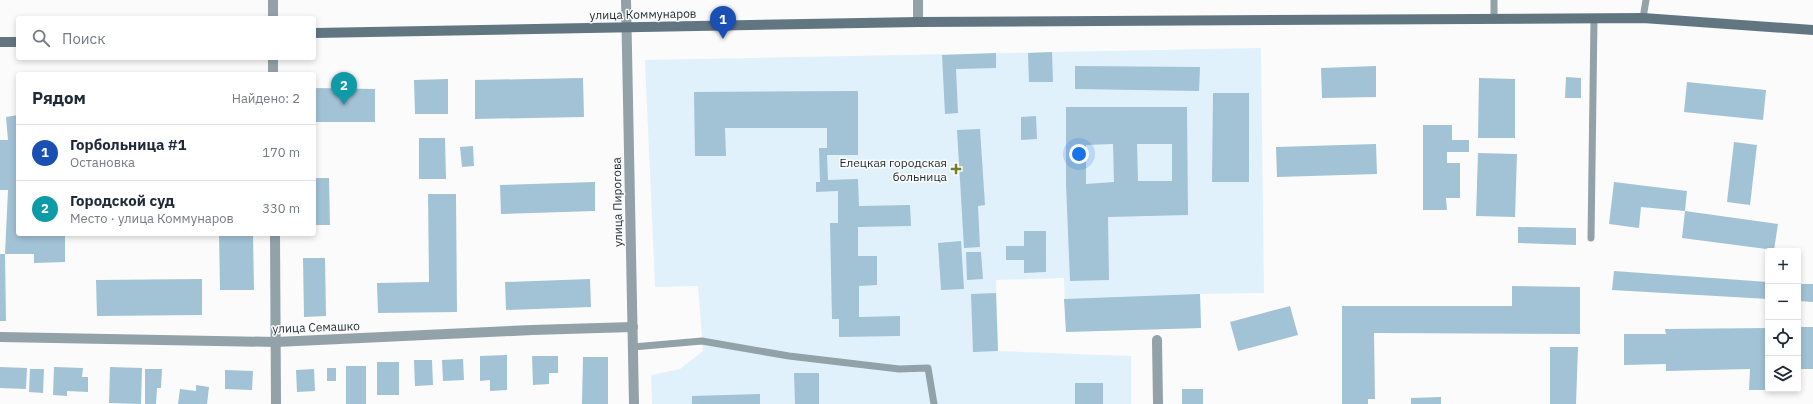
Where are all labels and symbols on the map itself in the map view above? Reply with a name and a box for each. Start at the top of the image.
street label: улица Коммунаров [589,6,697,22]
pin: 1 [710,6,736,39]
pin: 2 [331,72,357,105]
your location [1069,144,1089,164]
place label: Елецкая городская больница [839,155,948,184]
street label: улица Пирогова [609,156,625,247]
marker: Елецкая городская больница [950,163,962,175]
street label: улица Семашко [272,318,360,336]

